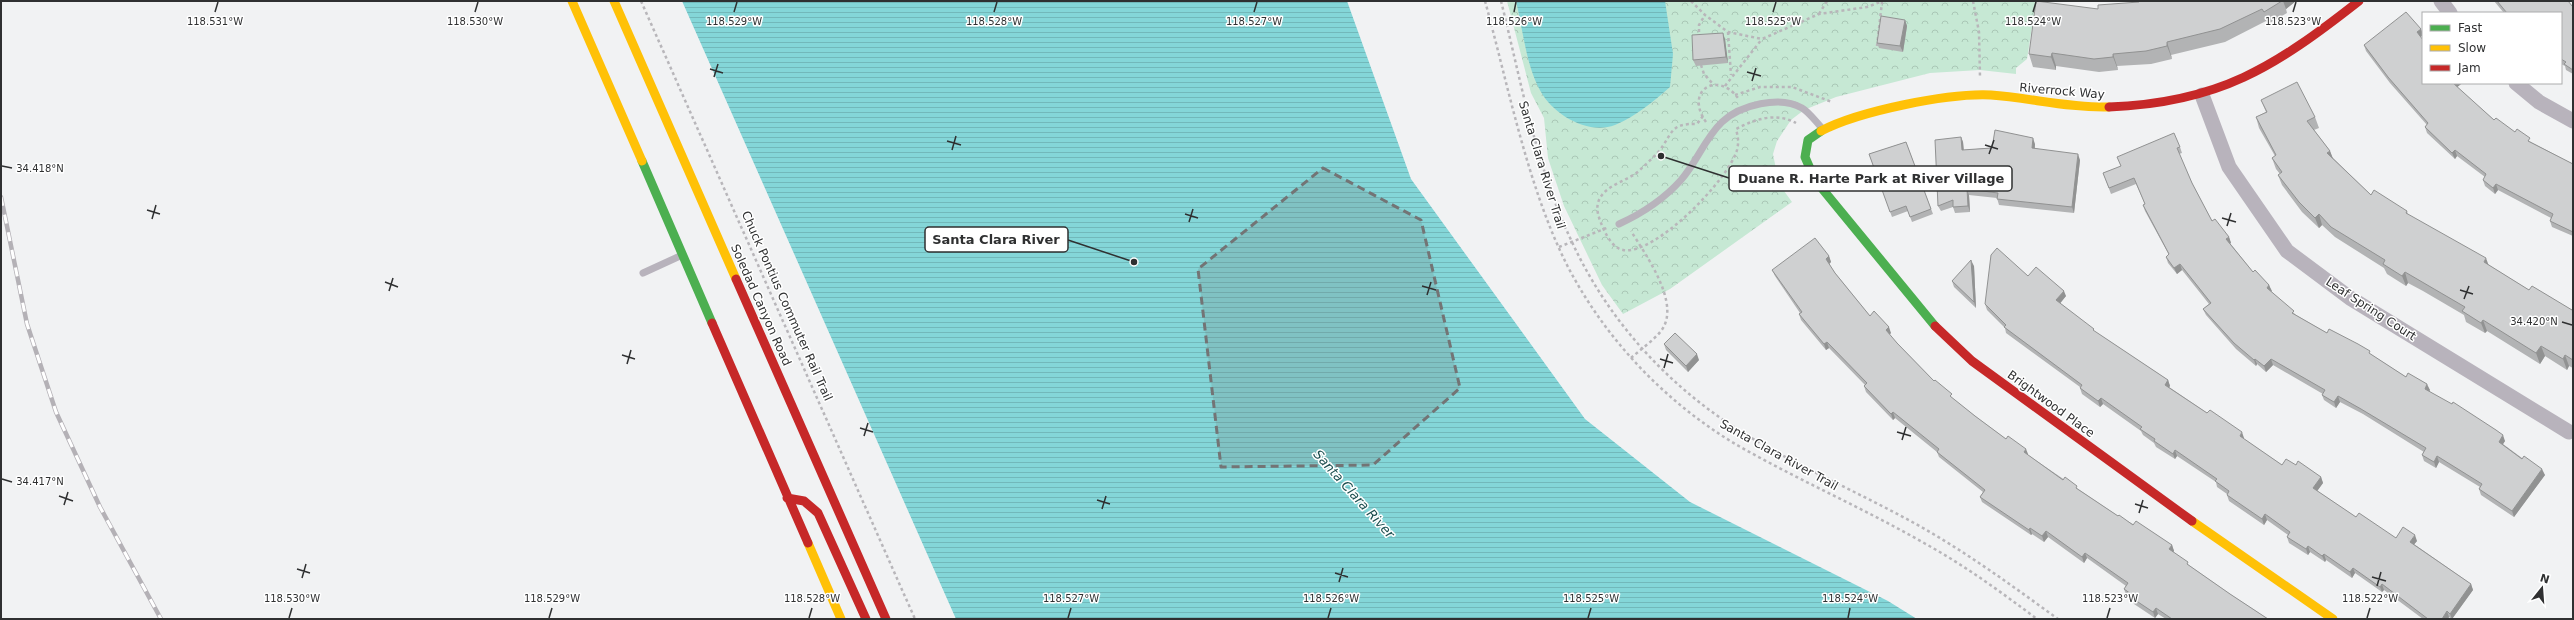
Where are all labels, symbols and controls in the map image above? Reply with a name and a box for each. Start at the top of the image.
legend [2422,12,2562,84]
text: 118.531°W [187,16,243,27]
text: 118.530°W [447,16,503,27]
text: 118.529°W [706,16,762,27]
text: 118.528°W [966,16,1022,27]
text: 118.527°W [1226,16,1282,27]
text: 118.526°W [1486,16,1542,27]
text: 118.525°W [1745,16,1801,27]
text: 118.524°W [2005,16,2061,27]
text: 118.523°W [2265,16,2321,27]
text: Fast [2458,21,2482,35]
text: Slow [2458,41,2486,55]
text: Jam [2457,61,2481,75]
street label: Riverrock Way [2019,80,2105,102]
street label: Santa Clara River Trail [1516,99,1568,231]
text: 34.418°N [16,163,64,174]
callout: Duane R. Harte Park at River Village [1729,166,2012,191]
text: Duane R. Harte Park at River Village [1738,171,2004,186]
street label: Chuck Pontius Commuter Rail Trail [739,209,835,403]
callout: Santa Clara River [925,227,1068,252]
text: Santa Clara River [932,232,1060,247]
street label: Soledad Canyon Road [728,242,794,368]
street label: Leaf Spring Court [2323,275,2419,344]
text: 34.420°N [2510,316,2558,327]
street label: Brightwood Place [2005,368,2097,440]
street label: Santa Clara River Trail [1717,417,1841,493]
water label: Santa Clara River [1310,447,1399,542]
text: 34.417°N [16,476,64,487]
north arrow [2522,568,2562,608]
text: N [2538,571,2551,586]
text: 118.530°W [264,593,320,604]
text: 118.529°W [524,593,580,604]
text: 118.528°W [784,593,840,604]
text: 118.527°W [1043,593,1099,604]
text: 118.526°W [1303,593,1359,604]
text: 118.525°W [1563,593,1619,604]
text: 118.524°W [1822,593,1878,604]
text: 118.523°W [2082,593,2138,604]
text: 118.522°W [2342,593,2398,604]

